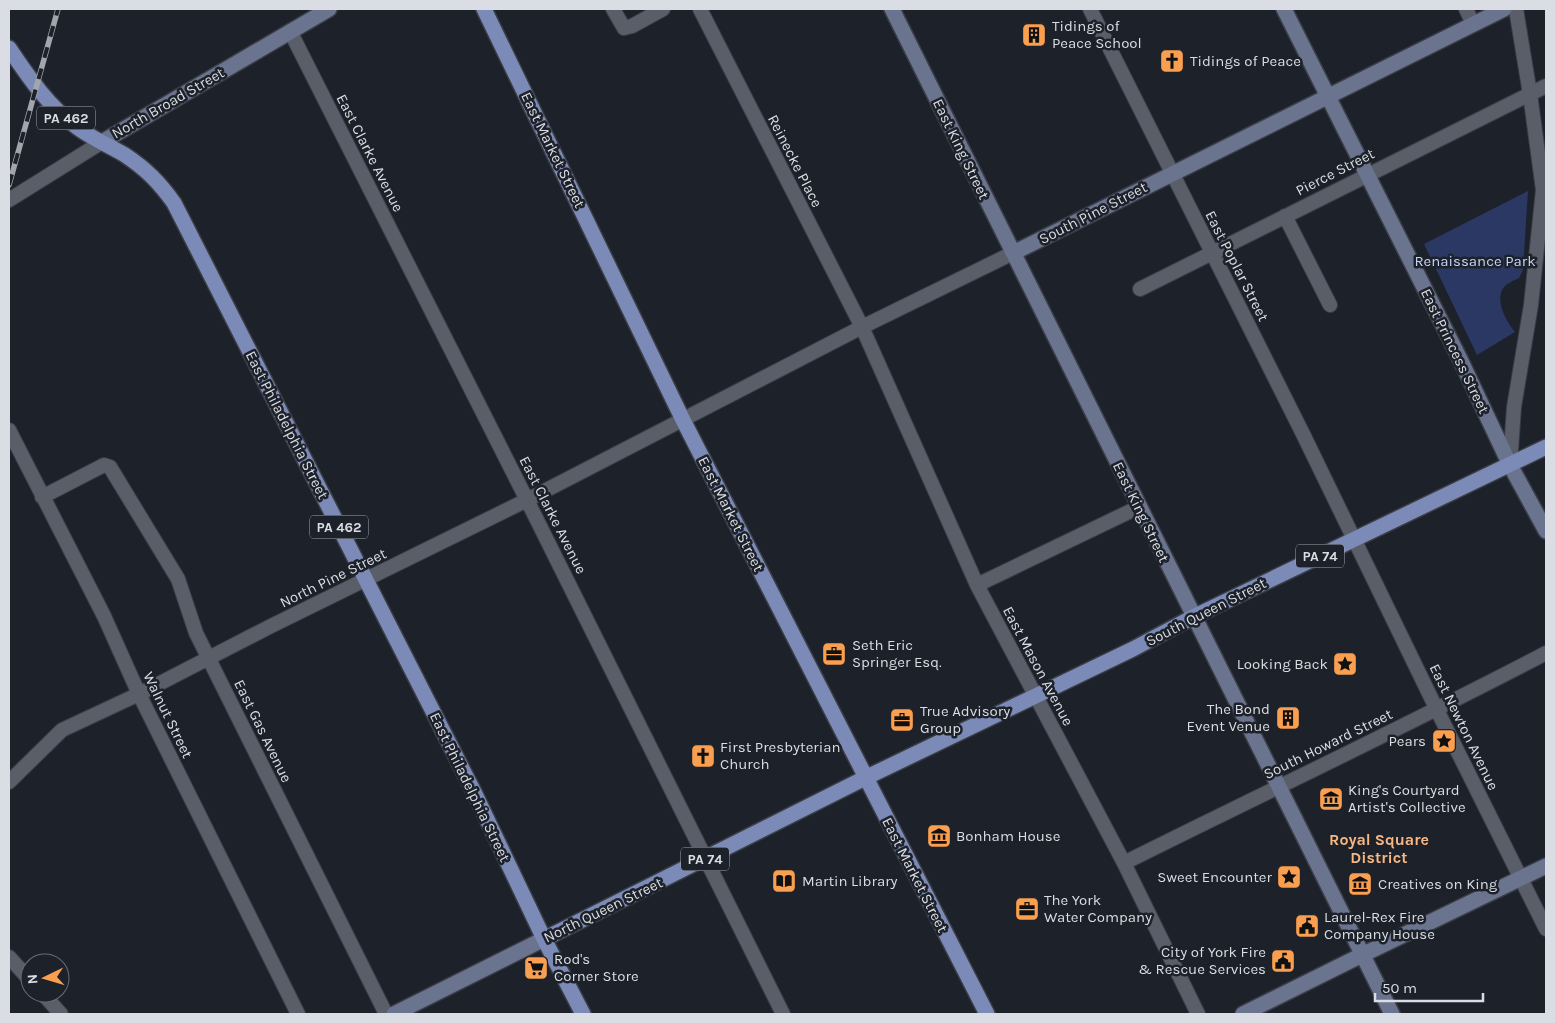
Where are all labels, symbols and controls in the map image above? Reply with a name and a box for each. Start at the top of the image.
place label: Tidings of Peace School [1052,17,1142,52]
building icon: Tidings of Peace School [1021,22,1047,48]
church icon: Tidings of Peace [1159,48,1185,74]
place label: Tidings of Peace [1190,52,1301,70]
street label: North Broad Street [109,63,228,143]
street label: East Market Street [517,89,589,211]
street label: East Clarke Avenue [332,91,408,215]
street label: East King Street [929,96,993,203]
road number: PA 462 [37,106,95,130]
street label: Reinecke Place [764,112,826,210]
street label: Pierce Street [1293,144,1378,200]
street label: South Pine Street [1036,178,1150,248]
street label: East Poplar Street [1201,208,1273,325]
park label: Renaissance Park [1414,252,1536,270]
street label: East Princess Street [1417,286,1493,417]
street label: East Philadelphia Street [242,348,332,503]
street label: East Clarke Avenue [515,453,591,577]
street label: East Market Street [694,453,768,575]
street label: East King Street [1109,459,1173,566]
road number: PA 462 [310,516,368,538]
street label: North Pine Street [277,544,390,612]
road number: PA 74 [1296,544,1344,568]
street label: South Queen Street [1143,574,1270,650]
street label: East Mason Avenue [999,603,1077,729]
place label: Seth Eric Springer Esq. [852,636,942,671]
office icon: Seth Eric Springer Esq. [821,641,847,667]
place icon: Looking Back [1332,651,1358,677]
place label: Looking Back [1237,655,1328,673]
street label: East Newton Avenue [1426,661,1502,793]
street label: Walnut Street [139,669,197,761]
street label: East Gas Avenue [230,676,296,786]
place label: The Bond Event Venue [1187,700,1270,735]
place label: True Advisory Group [920,702,1010,737]
street label: South Howard Street [1261,705,1396,783]
building icon: The Bond Event Venue [1275,705,1301,731]
office icon: True Advisory Group [889,707,915,733]
street label: East Philadelphia Street [426,709,514,865]
place icon: Pears [1431,728,1457,754]
place label: Pears [1388,732,1426,750]
place label: First Presbyterian Church [720,738,841,773]
church icon: First Presbyterian Church [690,743,716,769]
place label: King's Courtyard Artist's Collective [1348,781,1466,816]
museum icon: King's Courtyard Artist's Collective [1318,786,1344,812]
street label: East Market Street [878,814,952,936]
museum icon: Bonham House [926,823,952,849]
place label: Bonham House [956,827,1060,845]
district label: Royal Square District [1329,830,1429,867]
road number: PA 74 [681,848,729,871]
place icon: Sweet Encounter [1276,864,1302,890]
library icon: Martin Library [771,868,797,894]
place label: Sweet Encounter [1157,868,1273,886]
museum icon: Creatives on King [1347,871,1373,897]
place label: Martin Library [802,872,898,890]
street label: North Queen Street [541,873,666,947]
place label: Creatives on King [1378,875,1498,893]
place label: The York Water Company [1044,891,1152,926]
office icon: The York Water Company [1014,896,1040,922]
place label: Laurel-Rex Fire Company House [1324,908,1435,943]
public building icon: Laurel-Rex Fire Company House [1294,913,1320,939]
place label: City of York Fire & Rescue Services [1138,943,1266,978]
public building icon: City of York Fire & Rescue Services [1270,948,1296,974]
place label: Rod's Corner Store [554,950,639,985]
north arrow [20,953,70,1003]
supermarket icon: Rod's Corner Store [523,955,549,981]
scale bar [1375,970,1482,1002]
text: N [24,973,41,985]
text: 50 m [1382,979,1417,997]

